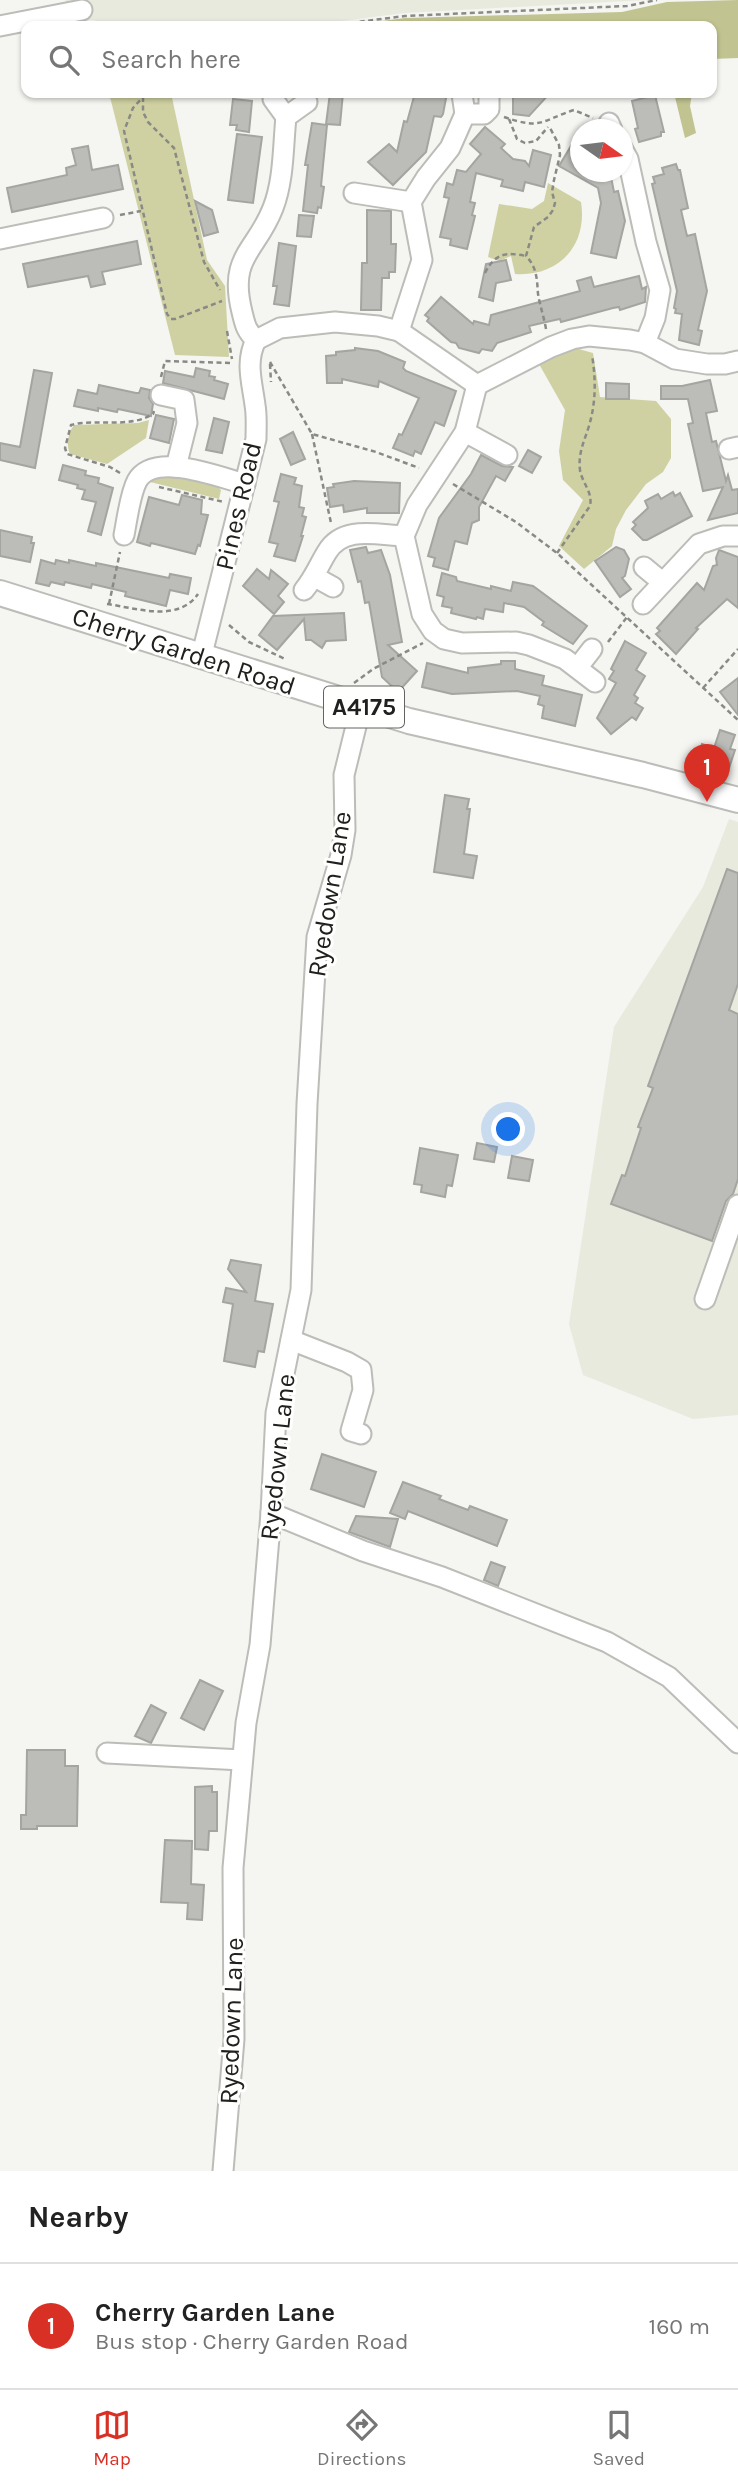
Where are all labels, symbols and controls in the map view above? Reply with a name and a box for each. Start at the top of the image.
search box [21,21,717,98]
icon: search [45,41,83,79]
text: Search here [101,44,241,75]
north arrow [570,119,633,182]
street label: Pines Road [209,439,268,573]
street label: Cherry Garden Road [68,601,299,702]
road number: A4175 [324,686,404,728]
pin: 1 [684,744,730,802]
street label: Ryedown Lane [301,809,358,979]
your location [491,1112,525,1146]
street label: Ryedown Lane [253,1372,302,1542]
street label: Ryedown Lane [213,1937,250,2105]
text: Nearby [28,2199,128,2235]
text: Cherry Garden Lane [95,2297,335,2328]
text: 1 [47,2313,55,2340]
text: 160 m [649,2313,710,2340]
text: Bus stop · Cherry Garden Road [95,2328,409,2355]
tab: Map [93,2406,131,2470]
tab: Directions [317,2406,406,2470]
tab: Saved [592,2406,645,2470]

